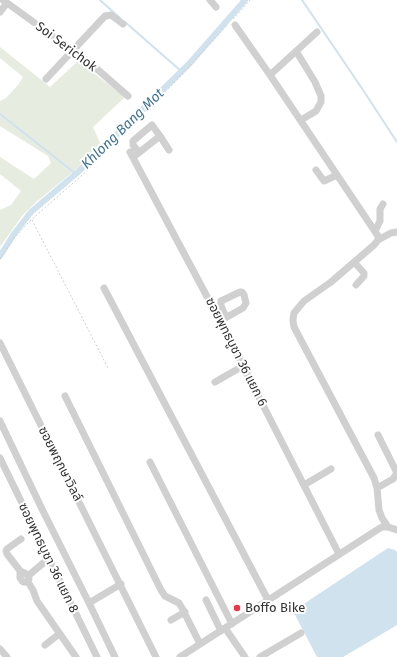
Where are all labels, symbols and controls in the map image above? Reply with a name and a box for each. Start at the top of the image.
street label: Soi Serichok [32,19,100,75]
water label: Khlong Bang Mot [78,85,168,173]
street label: ซอยพุทธบูชา 36 แยก 6 [202,295,270,409]
street label: ซอยพฤกษาวิลล์ [34,424,86,504]
street label: ซอยพุทธบูชา 36 แยก 8 [15,501,81,615]
place label: Boffo Bike [245,600,305,616]
marker: Boffo Bike [232,603,242,613]

